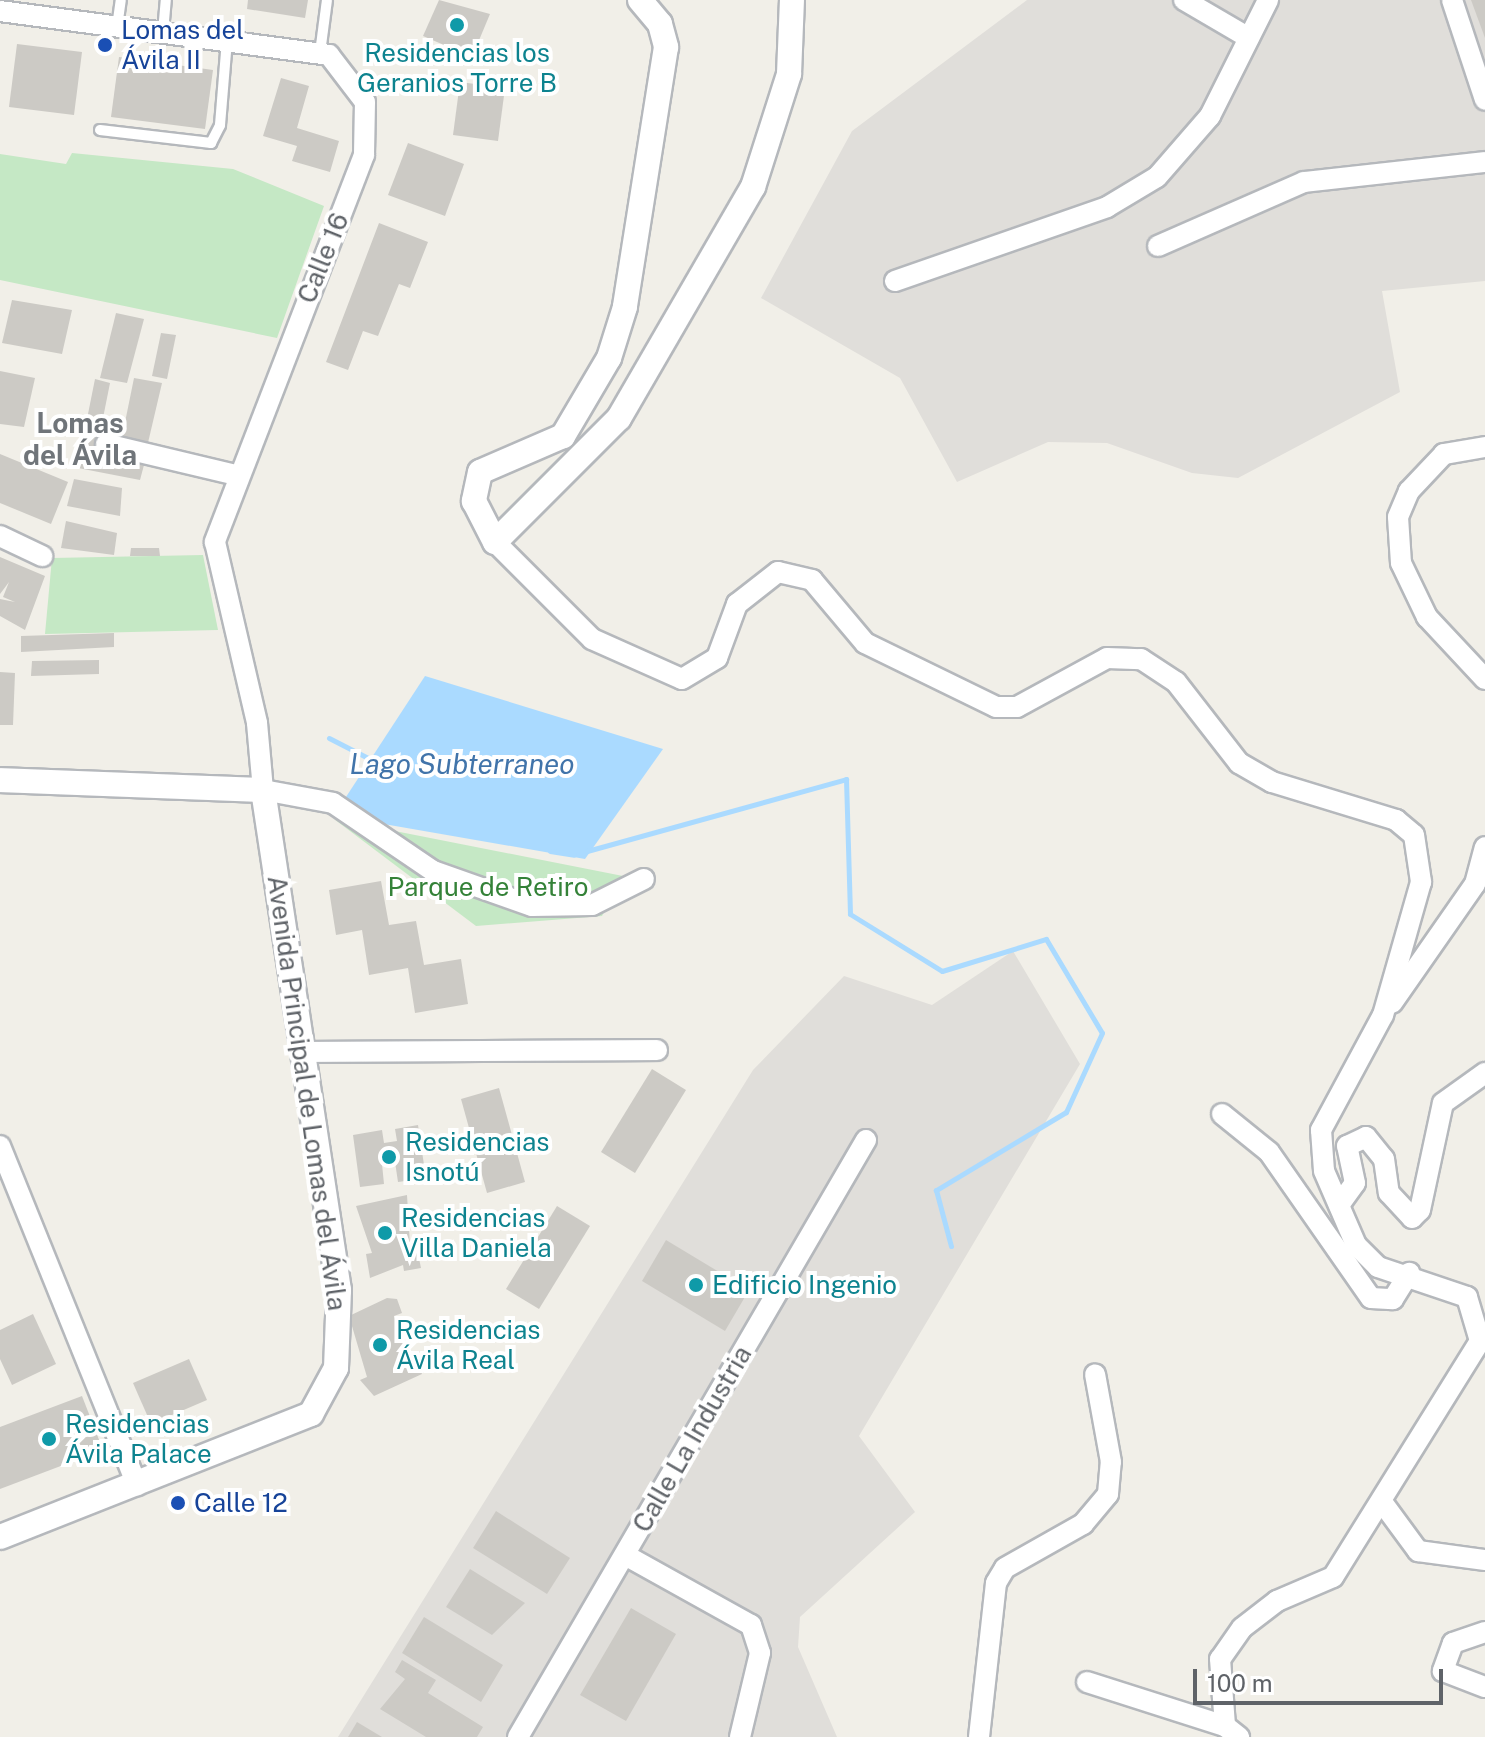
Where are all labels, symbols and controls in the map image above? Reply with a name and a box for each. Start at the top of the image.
place label: Lomas del Ávila II [121,14,244,76]
marker: Residencias los Geranios Torre B [448,16,466,34]
marker: Lomas del Ávila II [96,36,114,54]
place label: Residencias los Geranios Torre B [357,37,557,98]
street label: Calle 16 [291,208,355,308]
district label: Lomas del Ávila [23,406,137,472]
water label: Lago Subterraneo [349,747,575,781]
park label: Parque de Retiro [387,871,589,903]
street label: Avenida Principal de Lomas del Ávila [261,873,353,1313]
place label: Residencias Isnotú [405,1126,549,1188]
marker: Residencias Isnotú [380,1148,398,1166]
place label: Residencias Villa Daniela [401,1202,552,1264]
marker: Residencias Villa Daniela [376,1224,394,1242]
place label: Edificio Ingenio [712,1269,897,1301]
marker: Edificio Ingenio [687,1276,705,1294]
place label: Residencias Ávila Real [396,1314,540,1376]
marker: Residencias Ávila Real [371,1336,389,1354]
street label: Calle La Industria [626,1340,758,1538]
place label: Residencias Ávila Palace [65,1408,212,1470]
marker: Residencias Ávila Palace [40,1430,58,1448]
place label: Calle 12 [194,1487,288,1519]
marker: Calle 12 [169,1494,187,1512]
scale bar [1197,1653,1447,1703]
text: 100 m [1207,1669,1273,1697]

